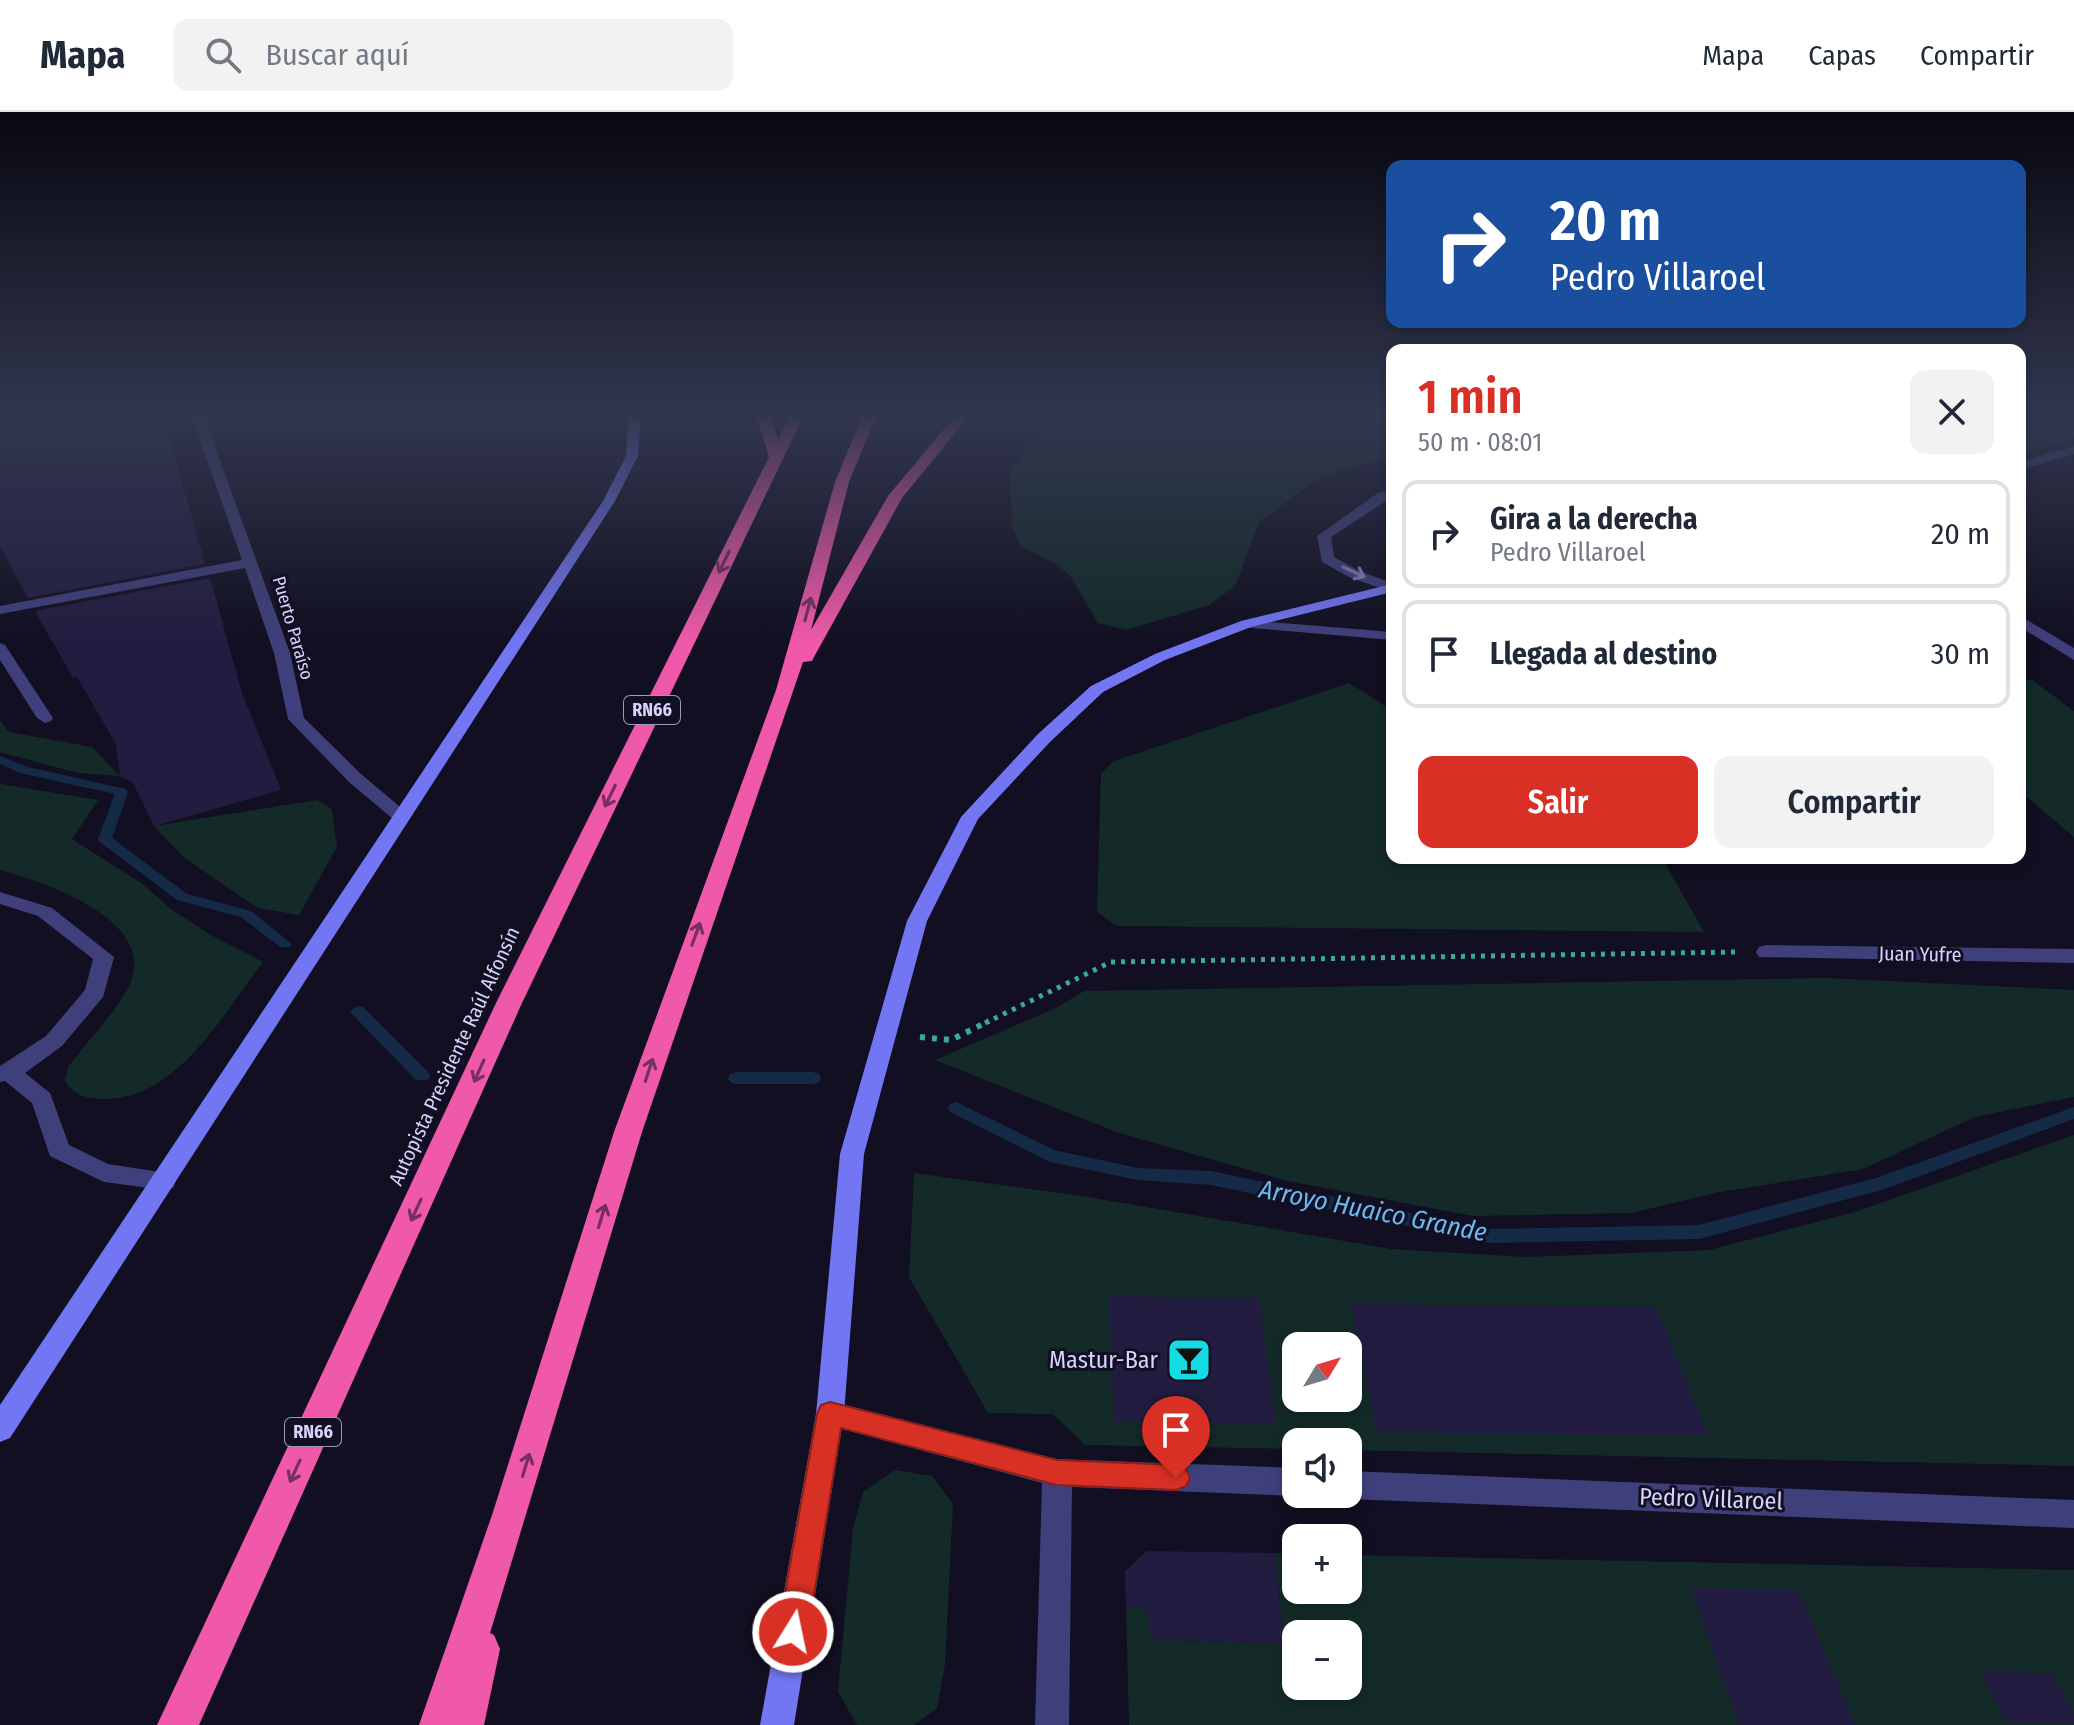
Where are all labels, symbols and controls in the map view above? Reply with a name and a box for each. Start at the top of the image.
search box [173,19,733,91]
text: Mapa [40,32,125,78]
icon: search [201,33,245,77]
text: Buscar aquí [265,37,409,73]
text: Mapa [1702,39,1764,72]
text: Capas [1808,39,1876,72]
text: Compartir [1920,39,2034,72]
text: 20 m [1550,188,1661,255]
icon: right [1418,192,1522,296]
text: Pedro Villaroel [1550,256,1765,300]
text: 1 min [1418,368,1523,426]
button: close [1910,370,1994,454]
text: 50 m · 08:01 [1418,427,1542,458]
text: Gira a la derecha [1490,501,1698,537]
icon: right [1422,512,1466,556]
text: 20 m [1931,516,1990,552]
text: Pedro Villaroel [1490,537,1646,568]
one-way arrow [716,550,731,574]
one-way arrow [1341,565,1365,580]
street label: Puerto Paraíso [268,574,318,682]
one-way arrow [802,597,817,623]
icon: arrive [1422,632,1466,676]
text: Llegada al destino [1490,636,1717,672]
text: 30 m [1931,636,1990,672]
road number: RN66 [624,696,680,724]
button: Salir [1418,756,1698,848]
button: Compartir [1714,756,1994,848]
one-way arrow [602,783,617,807]
one-way arrow [690,922,705,947]
street label: Autopista Presidente Raúl Alfonsín [383,923,525,1189]
street label: Juan Yufre [1878,941,1962,967]
one-way arrow [642,1057,657,1082]
one-way arrow [471,1059,486,1083]
water label: Arroyo Huaico Grande [1256,1174,1489,1248]
one-way arrow [408,1198,423,1222]
one-way arrow [595,1204,610,1230]
north arrow [1282,1332,1362,1412]
map controls [1282,1332,1362,1700]
bar icon: Mastur-Bar [1165,1336,1213,1384]
place label: Mastur-Bar [1049,1346,1159,1374]
pin [1142,1396,1210,1478]
icon: arrive [1154,1408,1198,1452]
road number: RN66 [285,1418,341,1446]
button: sound [1282,1428,1362,1508]
one-way arrow [519,1452,534,1478]
one-way arrow [287,1459,302,1483]
street label: Pedro Villaroel [1639,1483,1783,1515]
button: + [1282,1524,1362,1604]
position arrow [751,1590,835,1674]
button: − [1282,1620,1362,1700]

